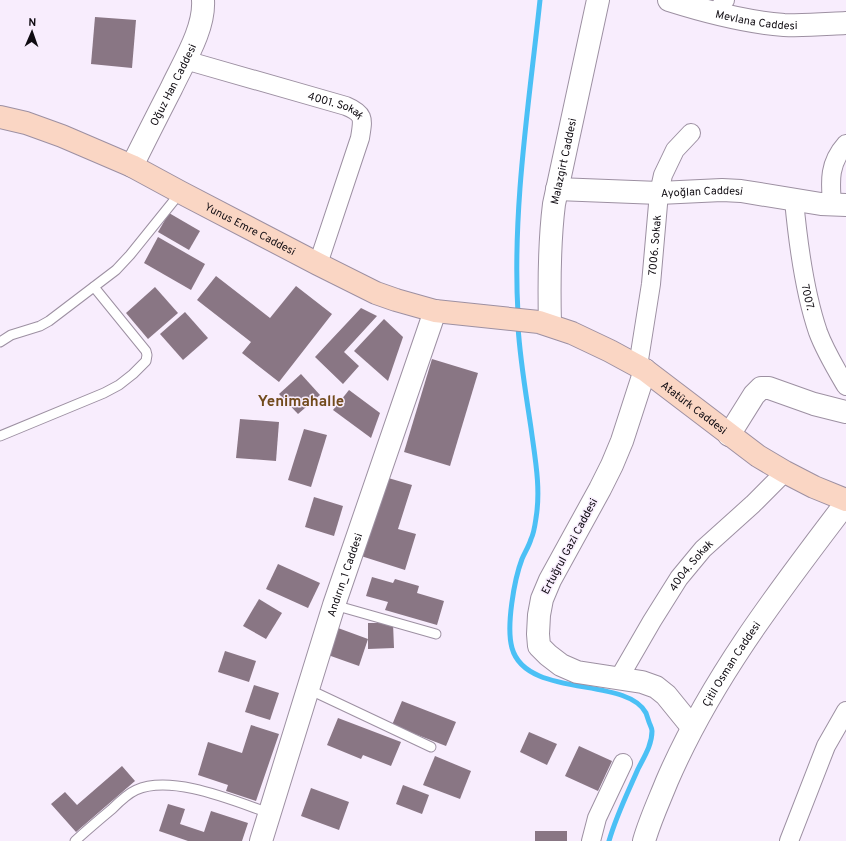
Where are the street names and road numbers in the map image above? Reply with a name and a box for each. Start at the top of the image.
street label: Mevlana Caddesi [714,8,798,33]
street label: Oğuz Han Caddesi [147,42,200,128]
street label: 4001. Sokak [306,89,367,122]
street label: Malazgirt Caddesi [548,117,580,206]
street label: Ayoğlan Caddesi [661,184,744,201]
street label: Yunus Emre Caddesi [202,200,298,259]
street label: 7006. Sokak [646,214,665,276]
street label: 7007. [798,283,817,312]
street label: Atatürk Caddesi [658,379,729,438]
street label: Ertuğrul Gazi Caddesi [539,496,601,597]
street label: Andırın_1 Caddesi [325,531,366,619]
street label: 4004. Sokak [667,537,717,594]
street label: Çitil Osman Caddesi [700,619,764,710]

